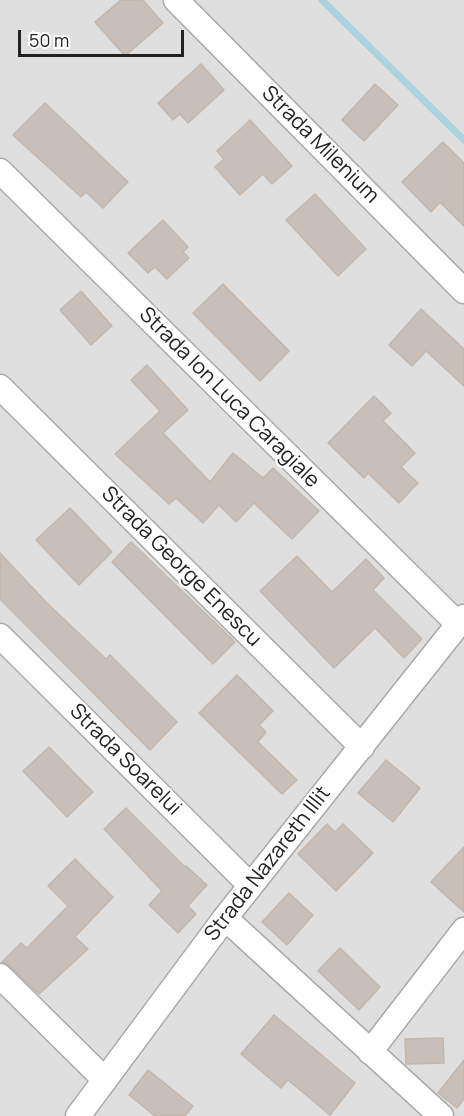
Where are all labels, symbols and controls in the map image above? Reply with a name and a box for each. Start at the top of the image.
scale bar [21,18,188,56]
text: 50 m [29,28,69,52]
street label: Strada Milenium [256,81,384,209]
street label: Strada Ion Luca Caragiale [134,303,324,493]
street label: Strada George Enescu [96,482,266,652]
street label: Strada Soarelui [64,699,186,821]
street label: Strada Nazareth Illit [200,782,336,946]

